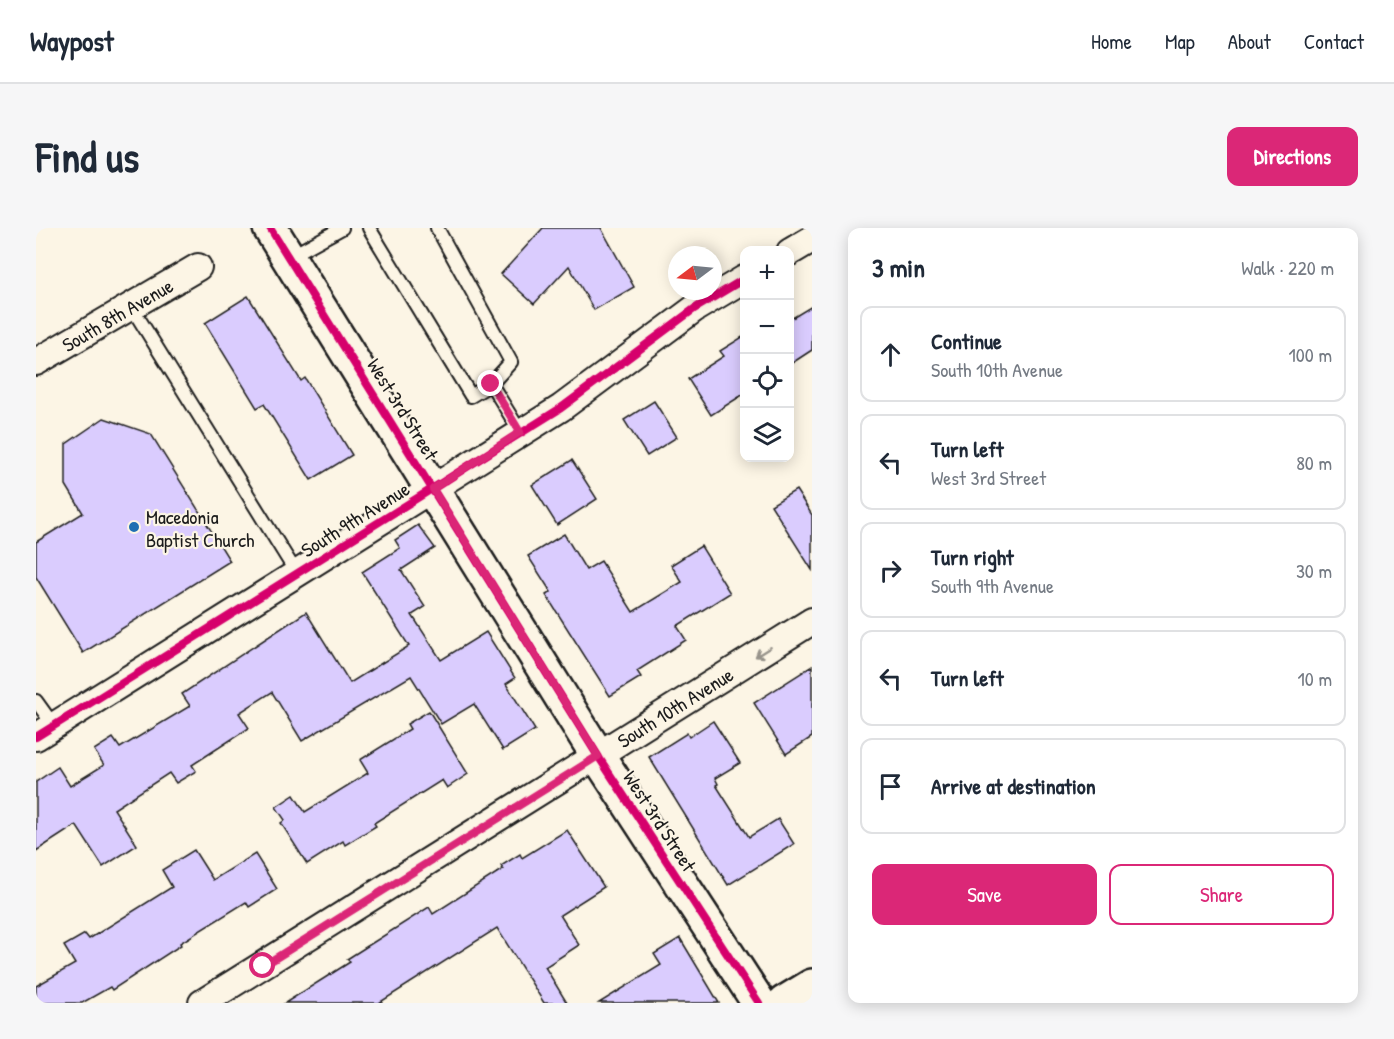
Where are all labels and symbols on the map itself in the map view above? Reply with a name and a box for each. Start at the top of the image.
north arrow [668,246,722,300]
street label: South 8th Avenue [57,271,178,358]
street label: West 3rd Street [361,353,446,466]
route end [477,370,503,396]
street label: South 9th Avenue [296,475,414,563]
place label: Macedonia Baptist Church [146,503,254,553]
marker: Macedonia Baptist Church [127,520,141,534]
one-way arrow [754,646,771,659]
street label: South 10th Avenue [612,660,738,753]
street label: West 3rd Street [617,765,703,878]
route start [249,952,275,978]

